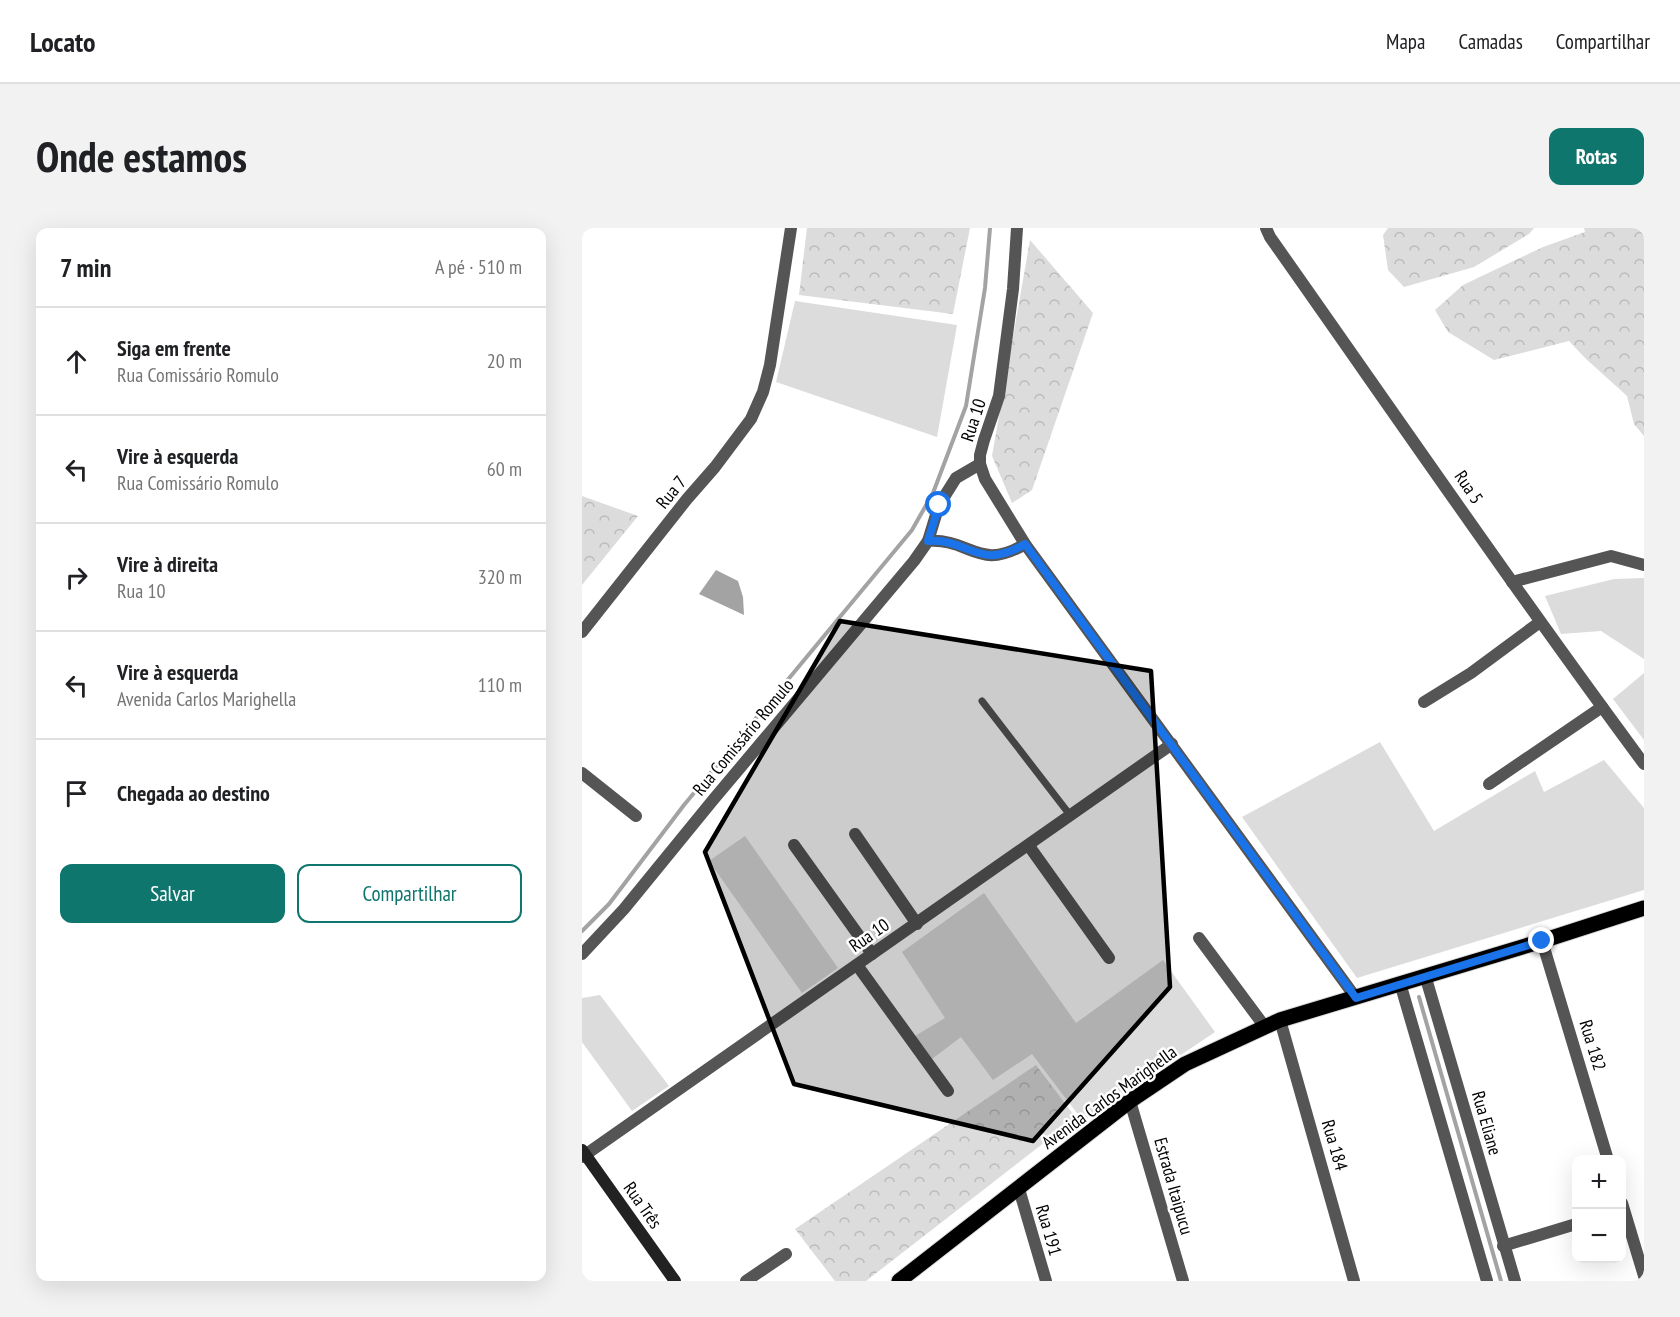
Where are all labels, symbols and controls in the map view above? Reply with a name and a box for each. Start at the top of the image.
text: Locato [30,23,96,60]
text: Mapa [1386,28,1425,55]
text: Camadas [1458,28,1523,55]
text: Compartilhar [1556,28,1650,55]
button: Rotas [1549,128,1644,185]
text: Onde estamos [36,129,247,184]
text: 7 min [60,251,111,284]
text: A pé · 510 m [435,254,522,280]
text: Siga em frente [117,334,231,362]
icon: ahead [60,345,93,378]
text: 20 m [487,348,522,374]
text: Rua Comissário Romulo [117,362,279,388]
street label: Rua 10 [955,396,991,444]
text: Vire à esquerda [117,442,238,470]
icon: left [60,453,93,486]
text: 60 m [487,456,522,482]
street label: Rua 5 [1450,466,1488,508]
text: Rua Comissário Romulo [117,470,279,496]
street label: Rua 7 [651,471,691,513]
route start [925,491,951,517]
text: Vire à direita [117,550,218,578]
icon: right [60,561,93,594]
text: 320 m [478,564,522,590]
text: Rua 10 [117,578,166,604]
text: Vire à esquerda [117,658,238,686]
icon: left [60,669,93,702]
text: 110 m [478,672,522,698]
street label: Rua Comissário Romulo [687,674,799,800]
text: Avenida Carlos Marighella [117,686,296,712]
icon: arrive [60,777,93,810]
text: Chegada ao destino [117,779,270,807]
button: Salvar [60,864,285,923]
button: Compartilhar [297,864,522,923]
street label: Rua 10 [845,913,893,957]
route end [1528,927,1554,953]
street label: Rua 182 [1574,1017,1612,1073]
street label: Avenida Carlos Marighella [1037,1040,1181,1154]
street label: Rua Eliane [1467,1088,1507,1158]
street label: Rua 184 [1317,1117,1353,1173]
street label: Estrada Itaipucu [1149,1135,1199,1237]
map controls [1572,1155,1626,1263]
button: + [1572,1155,1626,1209]
street label: Rua Três [619,1177,667,1233]
street label: Rua 191 [1031,1202,1067,1258]
button: − [1572,1209,1626,1263]

